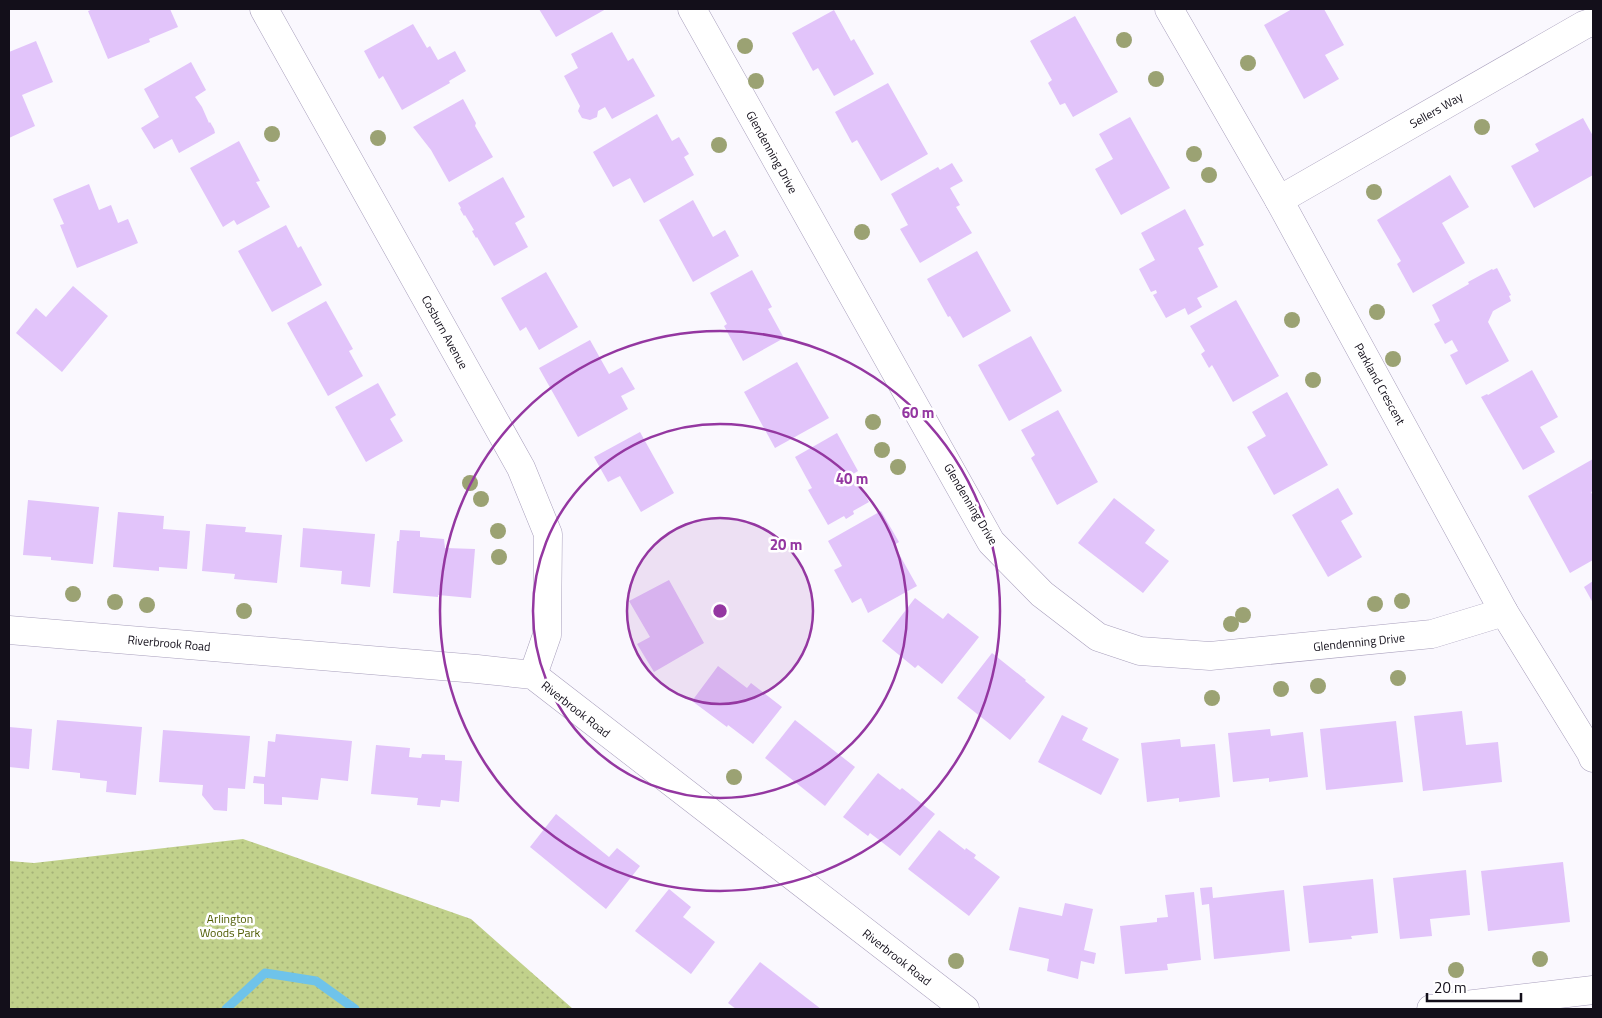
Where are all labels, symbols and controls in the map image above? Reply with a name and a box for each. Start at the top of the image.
street label: Sellers Way [1406,87,1466,133]
street label: Glendenning Drive [741,107,803,197]
street label: Cosburn Avenue [417,292,473,372]
street label: Parkland Crescent [1350,340,1411,429]
text: 60 m [902,401,934,424]
street label: Glendenning Drive [939,460,1003,548]
text: 40 m [836,467,868,490]
text: 20 m [770,533,802,556]
centre of rings [711,602,729,620]
street label: Glendenning Drive [1312,628,1406,656]
street label: Riverbrook Road [127,630,211,656]
street label: Riverbrook Road [537,676,615,742]
park label: Arlington Woods Park [200,909,261,942]
street label: Riverbrook Road [858,924,936,990]
scale bar [1427,970,1521,1002]
text: 20 m [1434,976,1467,999]

